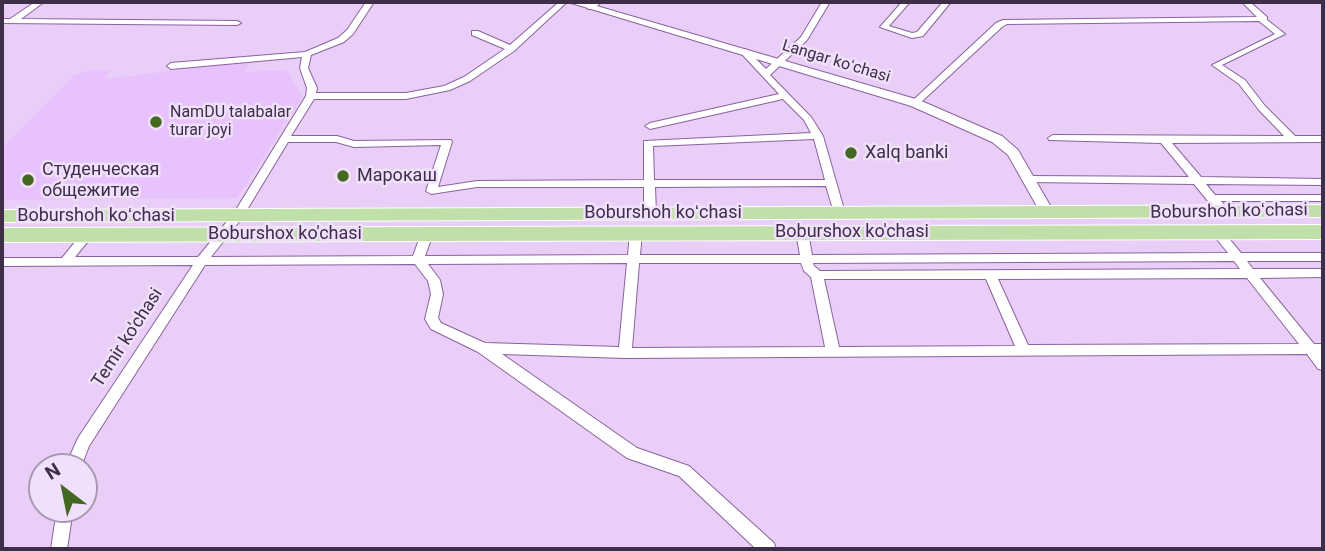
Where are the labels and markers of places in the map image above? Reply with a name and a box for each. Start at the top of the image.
place label: NamDU talabalar turar joyi [170,103,291,141]
marker: NamDU talabalar turar joyi [148,114,164,130]
place label: Xalq banki [865,142,948,164]
marker: Xalq banki [843,145,859,161]
place label: Студенческая общежитие [42,159,159,202]
place label: Марокаш [357,165,437,187]
marker: Марокаш [335,168,351,184]
marker: Студенческая общежитие [20,172,36,188]

